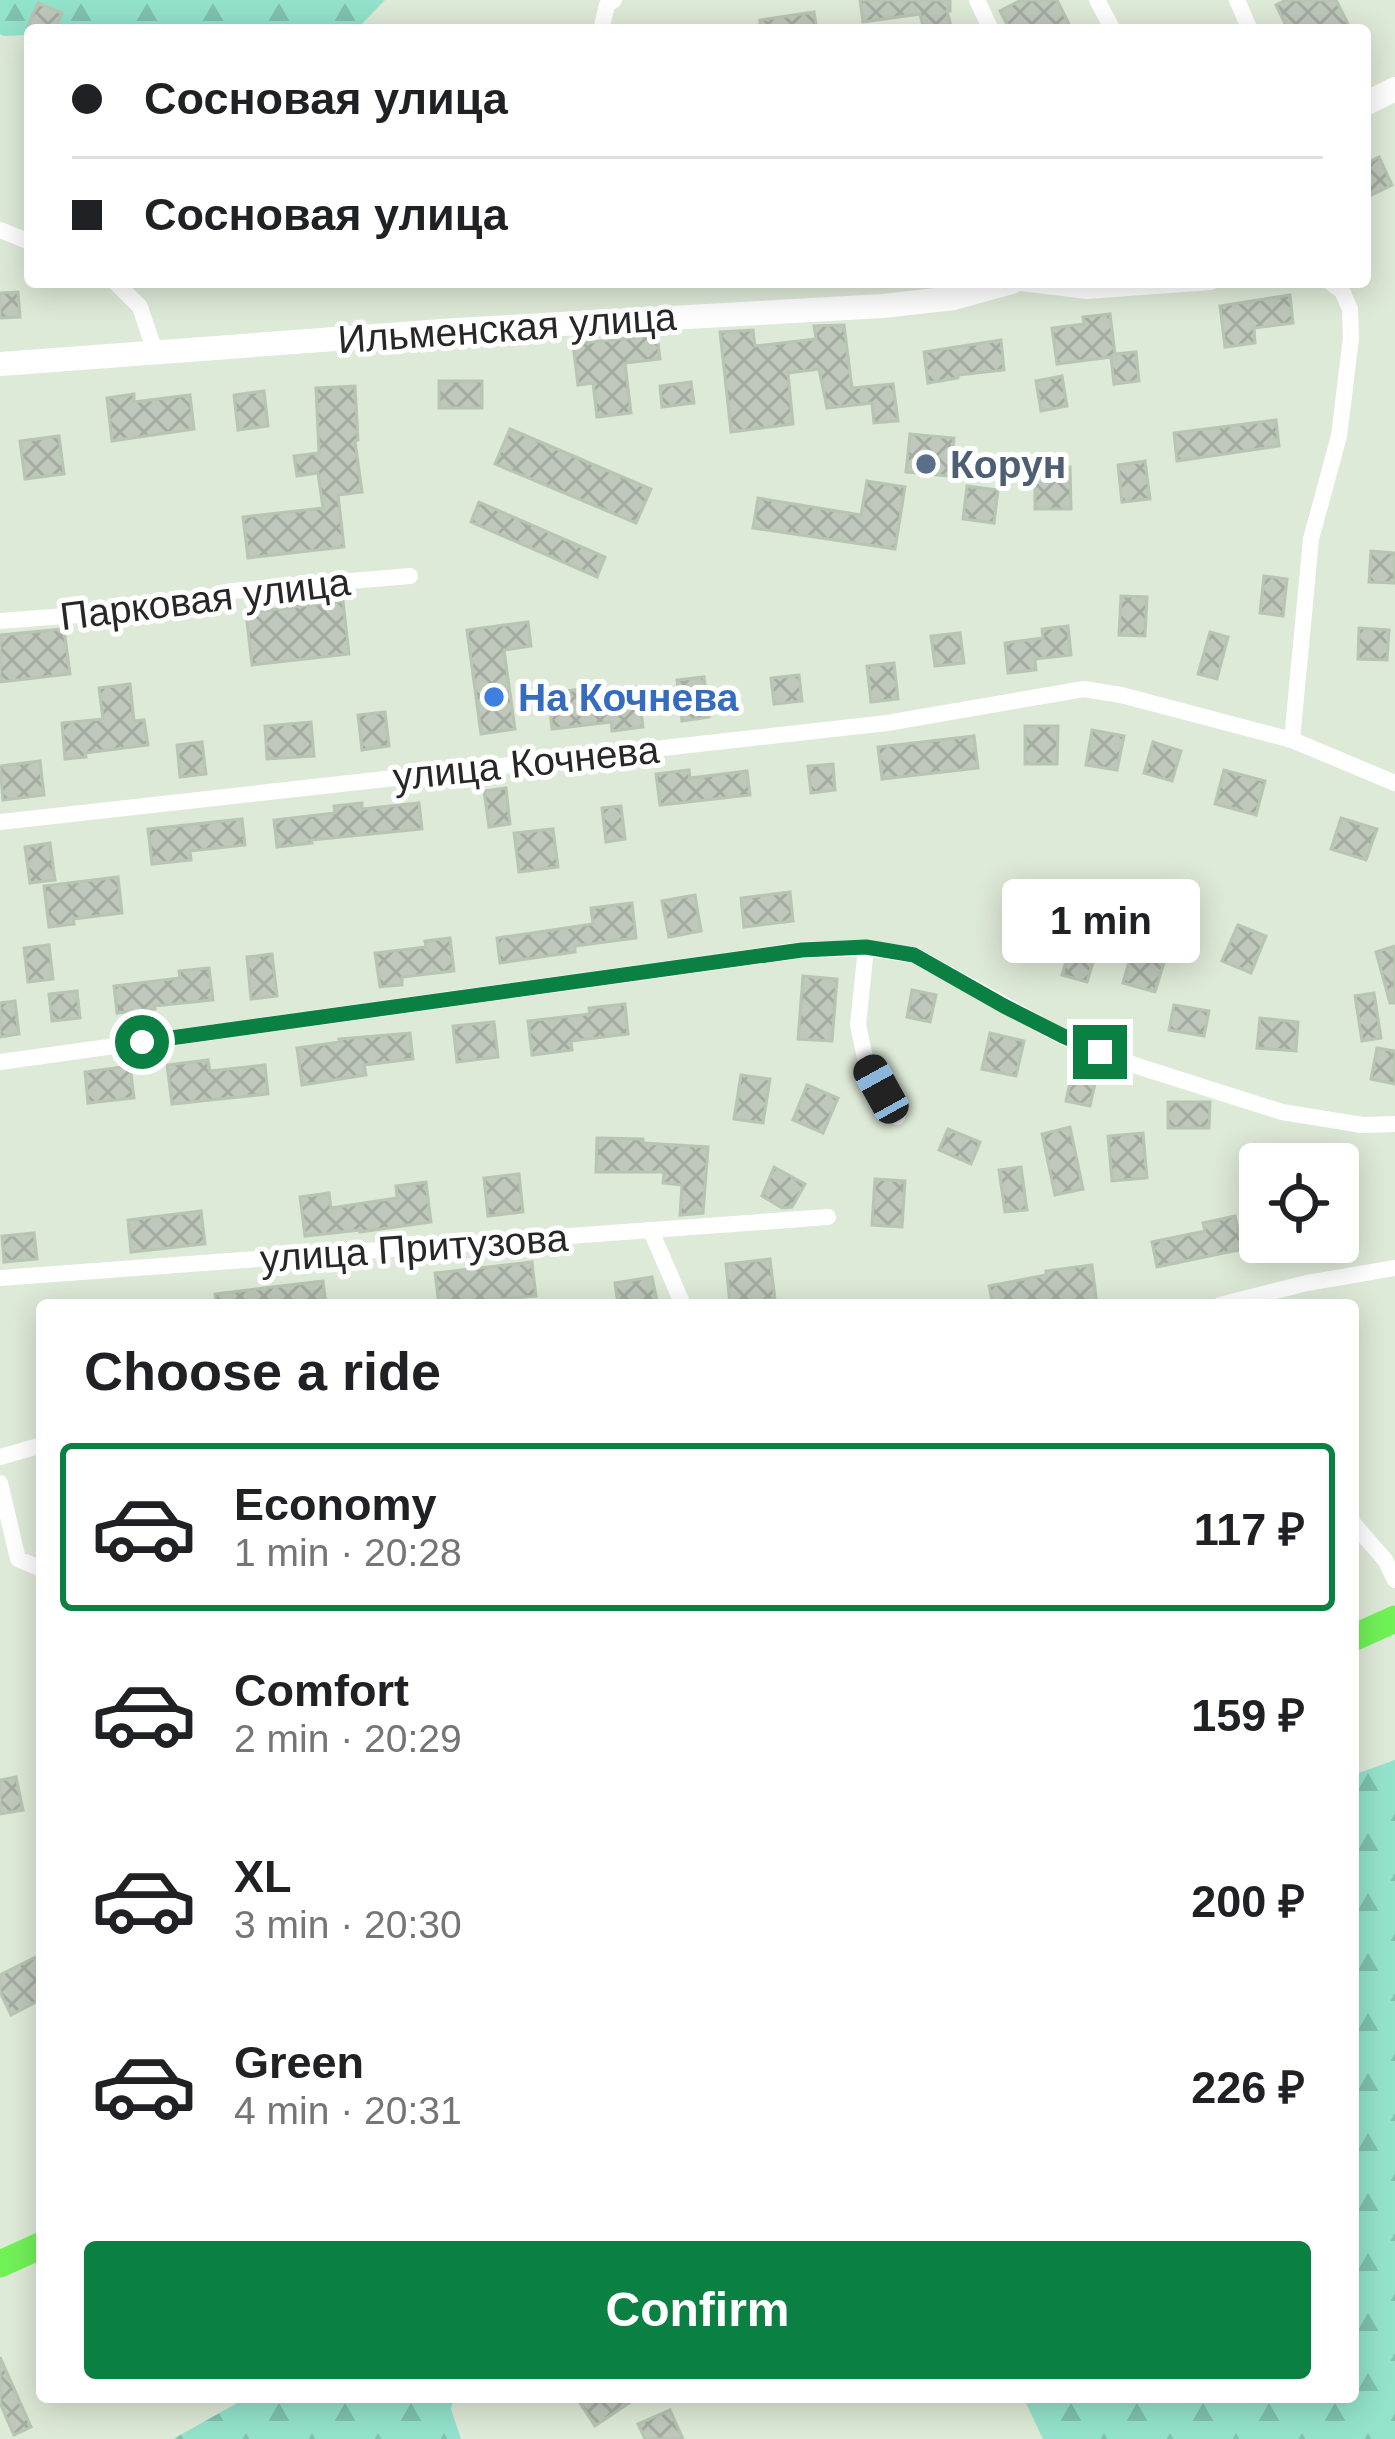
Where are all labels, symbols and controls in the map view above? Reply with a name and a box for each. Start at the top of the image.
text: Сосновая улица [144,73,508,124]
text: Сосновая улица [144,189,508,240]
street label: Ильменская улица [336,295,678,361]
place label: Корун [950,443,1066,486]
marker: Корун [913,451,939,477]
street label: Парковая улица [58,560,353,638]
place label: На Кочнева [518,676,739,719]
marker: На Кочнева [481,684,507,710]
street label: улица Кочнева [391,728,661,798]
callout: 1 min [1001,878,1199,962]
text: 1 min [1050,899,1152,942]
route start [115,1015,169,1069]
route end [1073,1025,1127,1079]
car [848,1049,914,1129]
map controls [1239,1143,1359,1263]
button: locate [1239,1143,1359,1263]
street label: улица Притузова [259,1216,570,1280]
text: Choose a ride [84,1341,441,1401]
icon: car [90,1473,198,1581]
text: Economy [234,1479,437,1530]
text: 117 ₽ [1194,1504,1305,1555]
text: 1 min · 20:28 [234,1531,462,1574]
icon: car [90,1659,198,1767]
text: Comfort [234,1665,409,1716]
text: 159 ₽ [1191,1690,1305,1741]
text: 2 min · 20:29 [234,1717,462,1760]
icon: car [90,1845,198,1953]
text: XL [234,1851,292,1902]
text: 200 ₽ [1191,1876,1305,1927]
text: 3 min · 20:30 [234,1903,462,1946]
icon: car [90,2031,198,2139]
text: Green [234,2037,364,2088]
text: 226 ₽ [1191,2062,1305,2113]
text: 4 min · 20:31 [234,2089,462,2132]
button: Confirm [84,2241,1311,2379]

